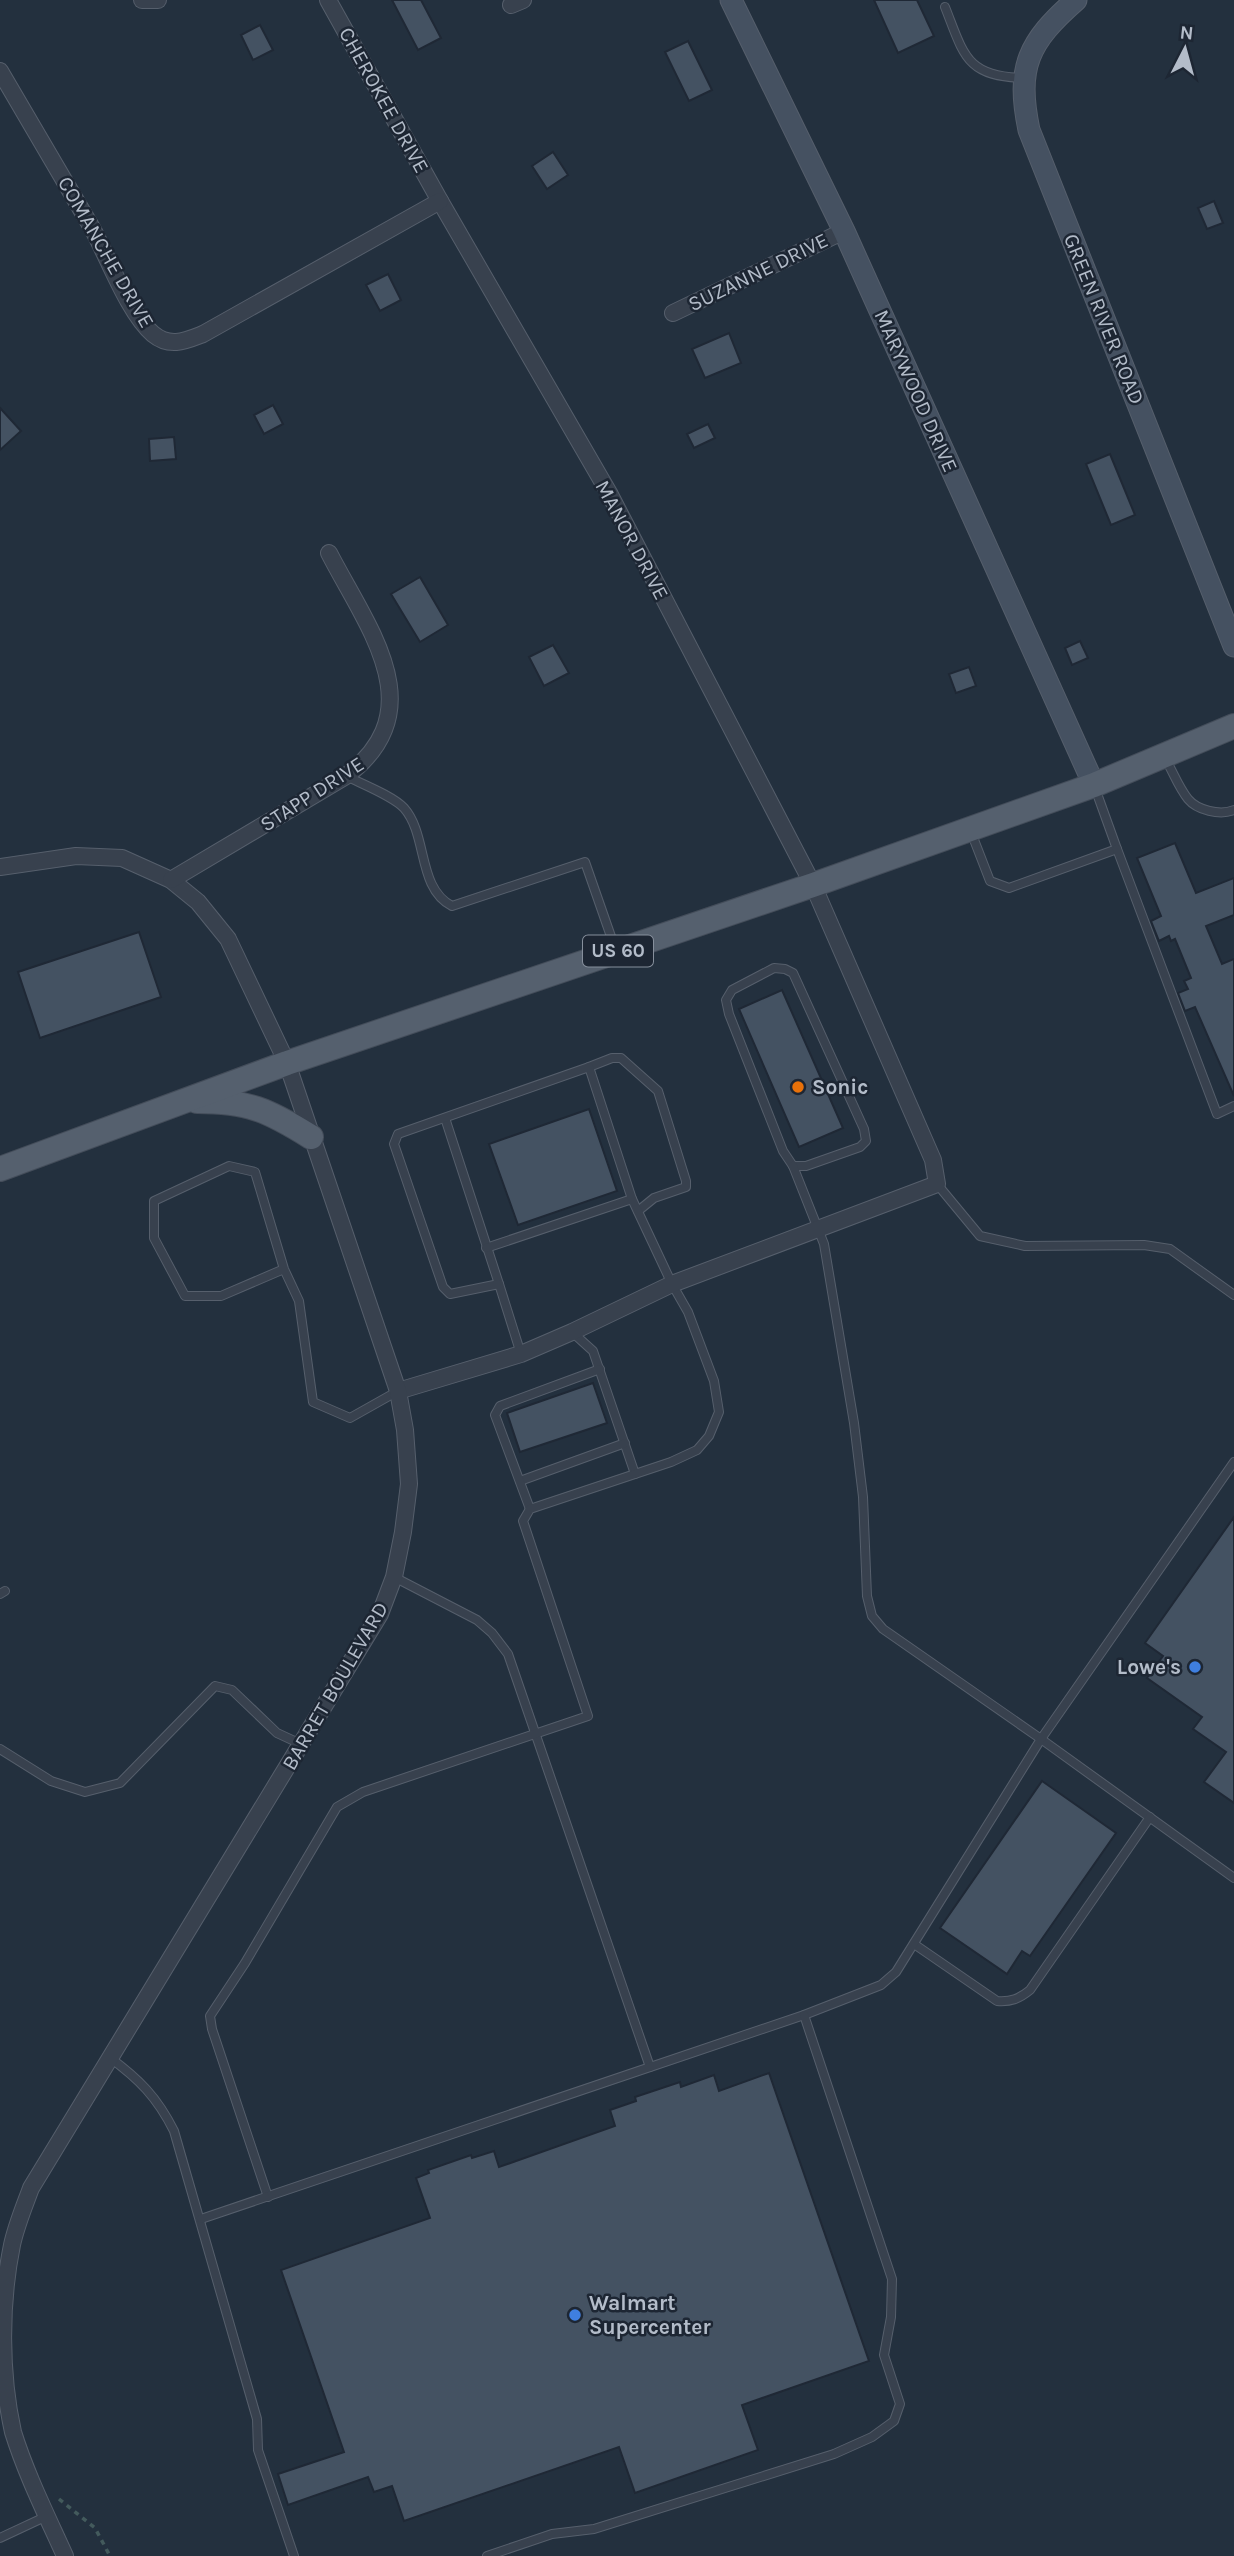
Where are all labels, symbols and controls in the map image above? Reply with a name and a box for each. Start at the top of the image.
north arrow [1150,14,1220,84]
text: N [1179,21,1195,45]
street label: CHEROKEE DRIVE [334,23,434,177]
street label: COMANCHE DRIVE [53,172,159,332]
street label: SUZANNE DRIVE [684,228,832,316]
street label: GREEN RIVER ROAD [1059,230,1149,408]
street label: MARYWOOD DRIVE [869,306,963,476]
street label: MANOR DRIVE [590,476,674,604]
street label: STAPP DRIVE [256,752,368,836]
road number: US 60 [583,936,653,967]
place label: Sonic [812,1075,868,1099]
marker: Sonic [790,1079,806,1095]
street label: BARRET BOULEVARD [277,1598,393,1774]
place label: Lowe's [1117,1655,1181,1679]
marker: Lowe's [1187,1659,1203,1675]
place label: Walmart Supercenter [589,2291,711,2339]
marker: Walmart Supercenter [567,2307,583,2323]

